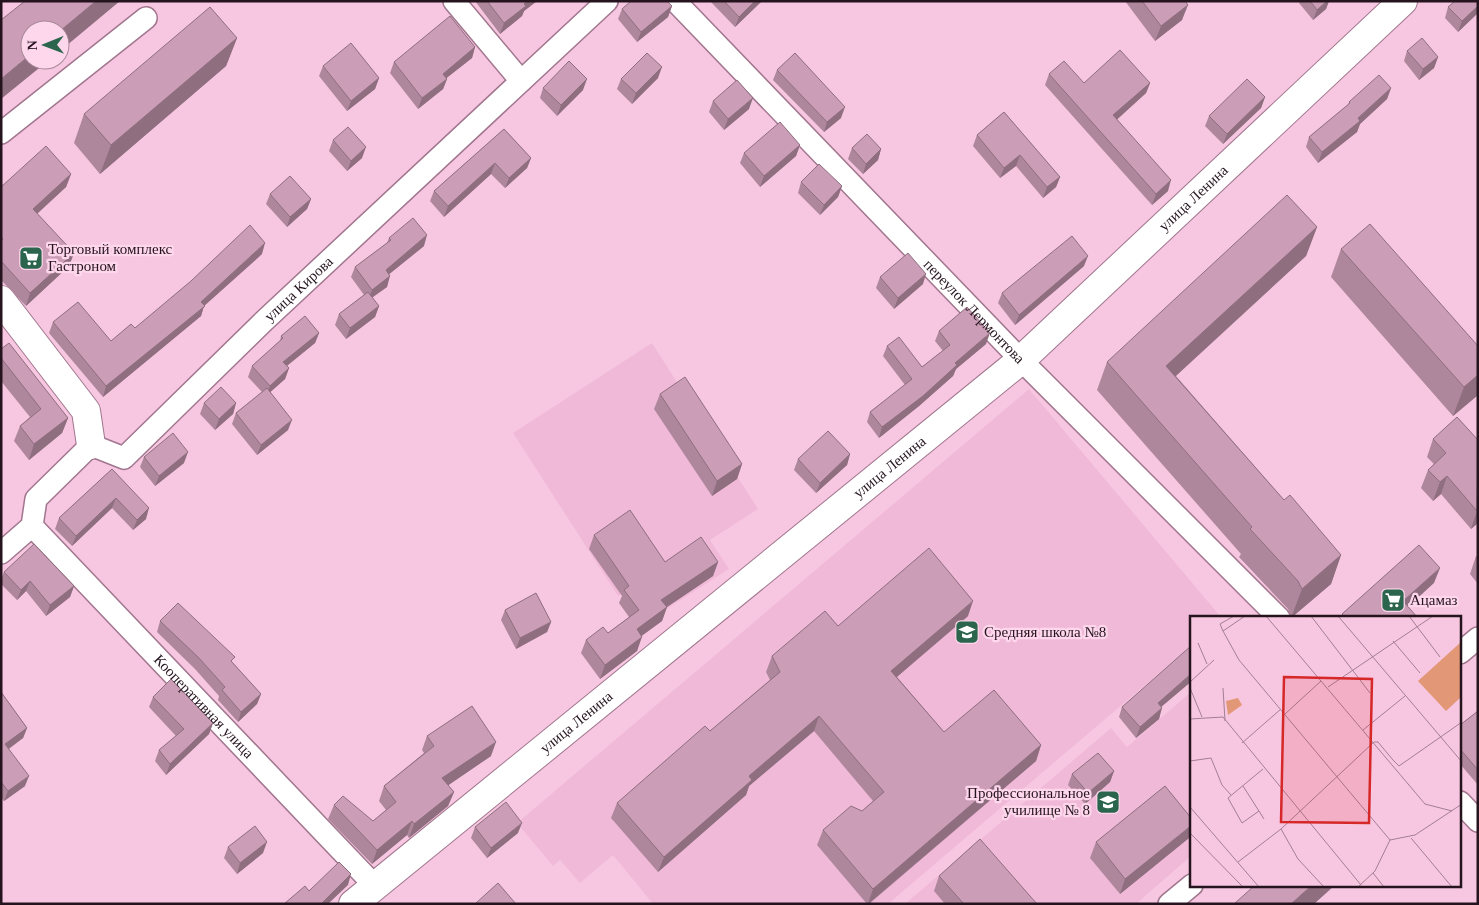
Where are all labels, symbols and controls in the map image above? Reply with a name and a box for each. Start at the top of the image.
north arrow [20,20,70,70]
text: N [25,40,40,50]
street label: улица Ленина [1156,162,1231,234]
place label: Торговый комплекс Гастроном [48,241,173,274]
supermarket icon: Торговый комплекс Гастроном [18,245,44,271]
street label: улица Кирова [261,253,336,324]
street label: переулок Лермонтова [920,256,1028,367]
street label: улица Ленина [850,433,929,501]
supermarket icon: Ацамаз [1380,587,1406,613]
place label: Ацамаз [1410,592,1458,608]
inset map [1190,616,1462,888]
school or university icon: Средняя школа №8 [954,619,980,645]
place label: Средняя школа №8 [984,624,1106,640]
street label: Кооперативная улица [151,651,257,762]
street label: улица Ленина [537,688,616,756]
place label: Профессиональное училище № 8 [967,785,1090,818]
school or university icon: Профессиональное училище № 8 [1095,789,1121,815]

